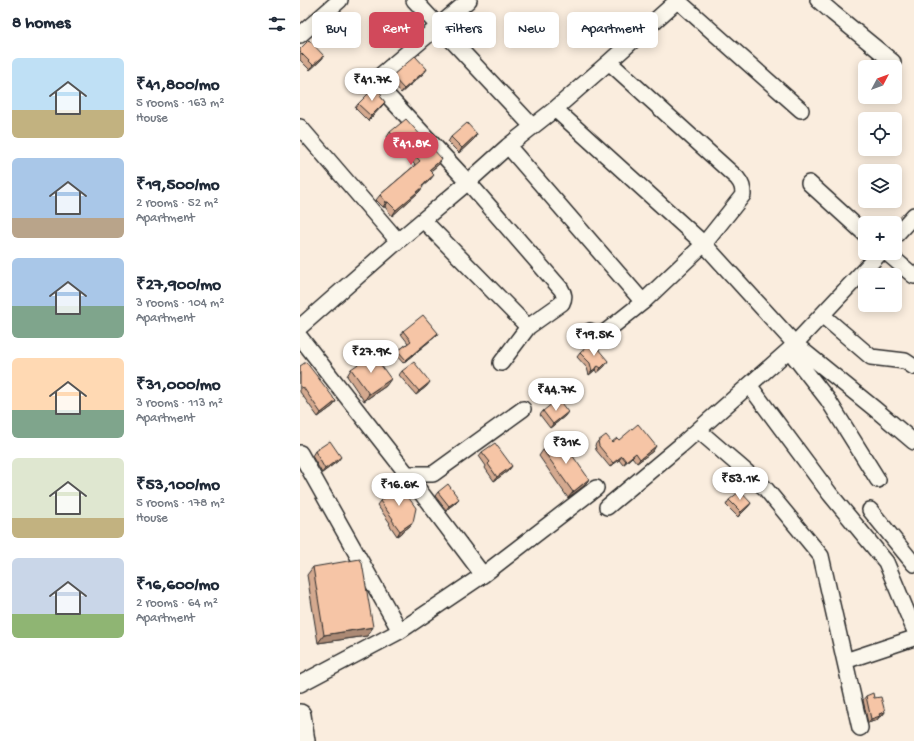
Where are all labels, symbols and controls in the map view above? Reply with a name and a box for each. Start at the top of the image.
chip: Buy [312,12,361,48]
chip: Rent [369,12,424,48]
chip: Filters [432,12,496,48]
chip: New [504,12,559,48]
chip: Apartment [567,12,658,48]
icon: filters [266,13,288,35]
text: 8 homes [12,14,70,34]
north arrow [858,60,902,104]
map controls [858,60,902,312]
pin: ₹41.7K [339,68,405,102]
text: ₹41.7K [354,73,390,88]
icon: home [44,74,92,122]
text: ₹41,800/mo [136,76,220,96]
text: 5 rooms · 163 m² [136,96,224,111]
text: House [136,111,168,126]
button: locate [858,112,902,156]
pin: ₹41.8K [378,132,444,166]
text: ₹41.8K [392,137,430,152]
button: layers [858,164,902,208]
icon: home [44,174,92,222]
text: ₹19,500/mo [136,176,220,196]
text: 2 rooms · 52 m² [136,196,218,211]
text: Apartment [136,211,195,226]
button: + [858,216,902,260]
button: − [858,268,902,312]
icon: home [44,274,92,322]
text: ₹27,900/mo [136,276,221,296]
text: 3 rooms · 104 m² [136,296,224,311]
text: Apartment [136,311,195,326]
pin: ₹19.5K [561,323,627,357]
text: ₹19.5K [575,328,613,343]
pin: ₹27.9K [338,340,404,374]
text: ₹27.9K [352,345,390,360]
icon: home [44,374,92,422]
text: ₹31,000/mo [136,376,221,396]
pin: ₹44.7K [523,378,589,412]
text: ₹44.7K [537,383,575,398]
text: 3 rooms · 113 m² [136,396,223,411]
text: Apartment [136,411,195,426]
pin: ₹31K [542,431,590,465]
text: ₹31K [553,436,579,451]
pin: ₹53.1K [707,467,773,501]
text: ₹53.1K [721,472,759,487]
pin: ₹16.6K [366,473,432,507]
icon: home [44,474,92,522]
text: ₹53,100/mo [136,476,220,496]
text: ₹16.6K [380,478,418,493]
text: 5 rooms · 178 m² [136,496,225,511]
text: House [136,511,168,526]
icon: home [44,574,92,622]
text: ₹16,600/mo [136,576,219,596]
text: 2 rooms · 64 m² [136,596,218,611]
text: Apartment [136,611,195,626]

